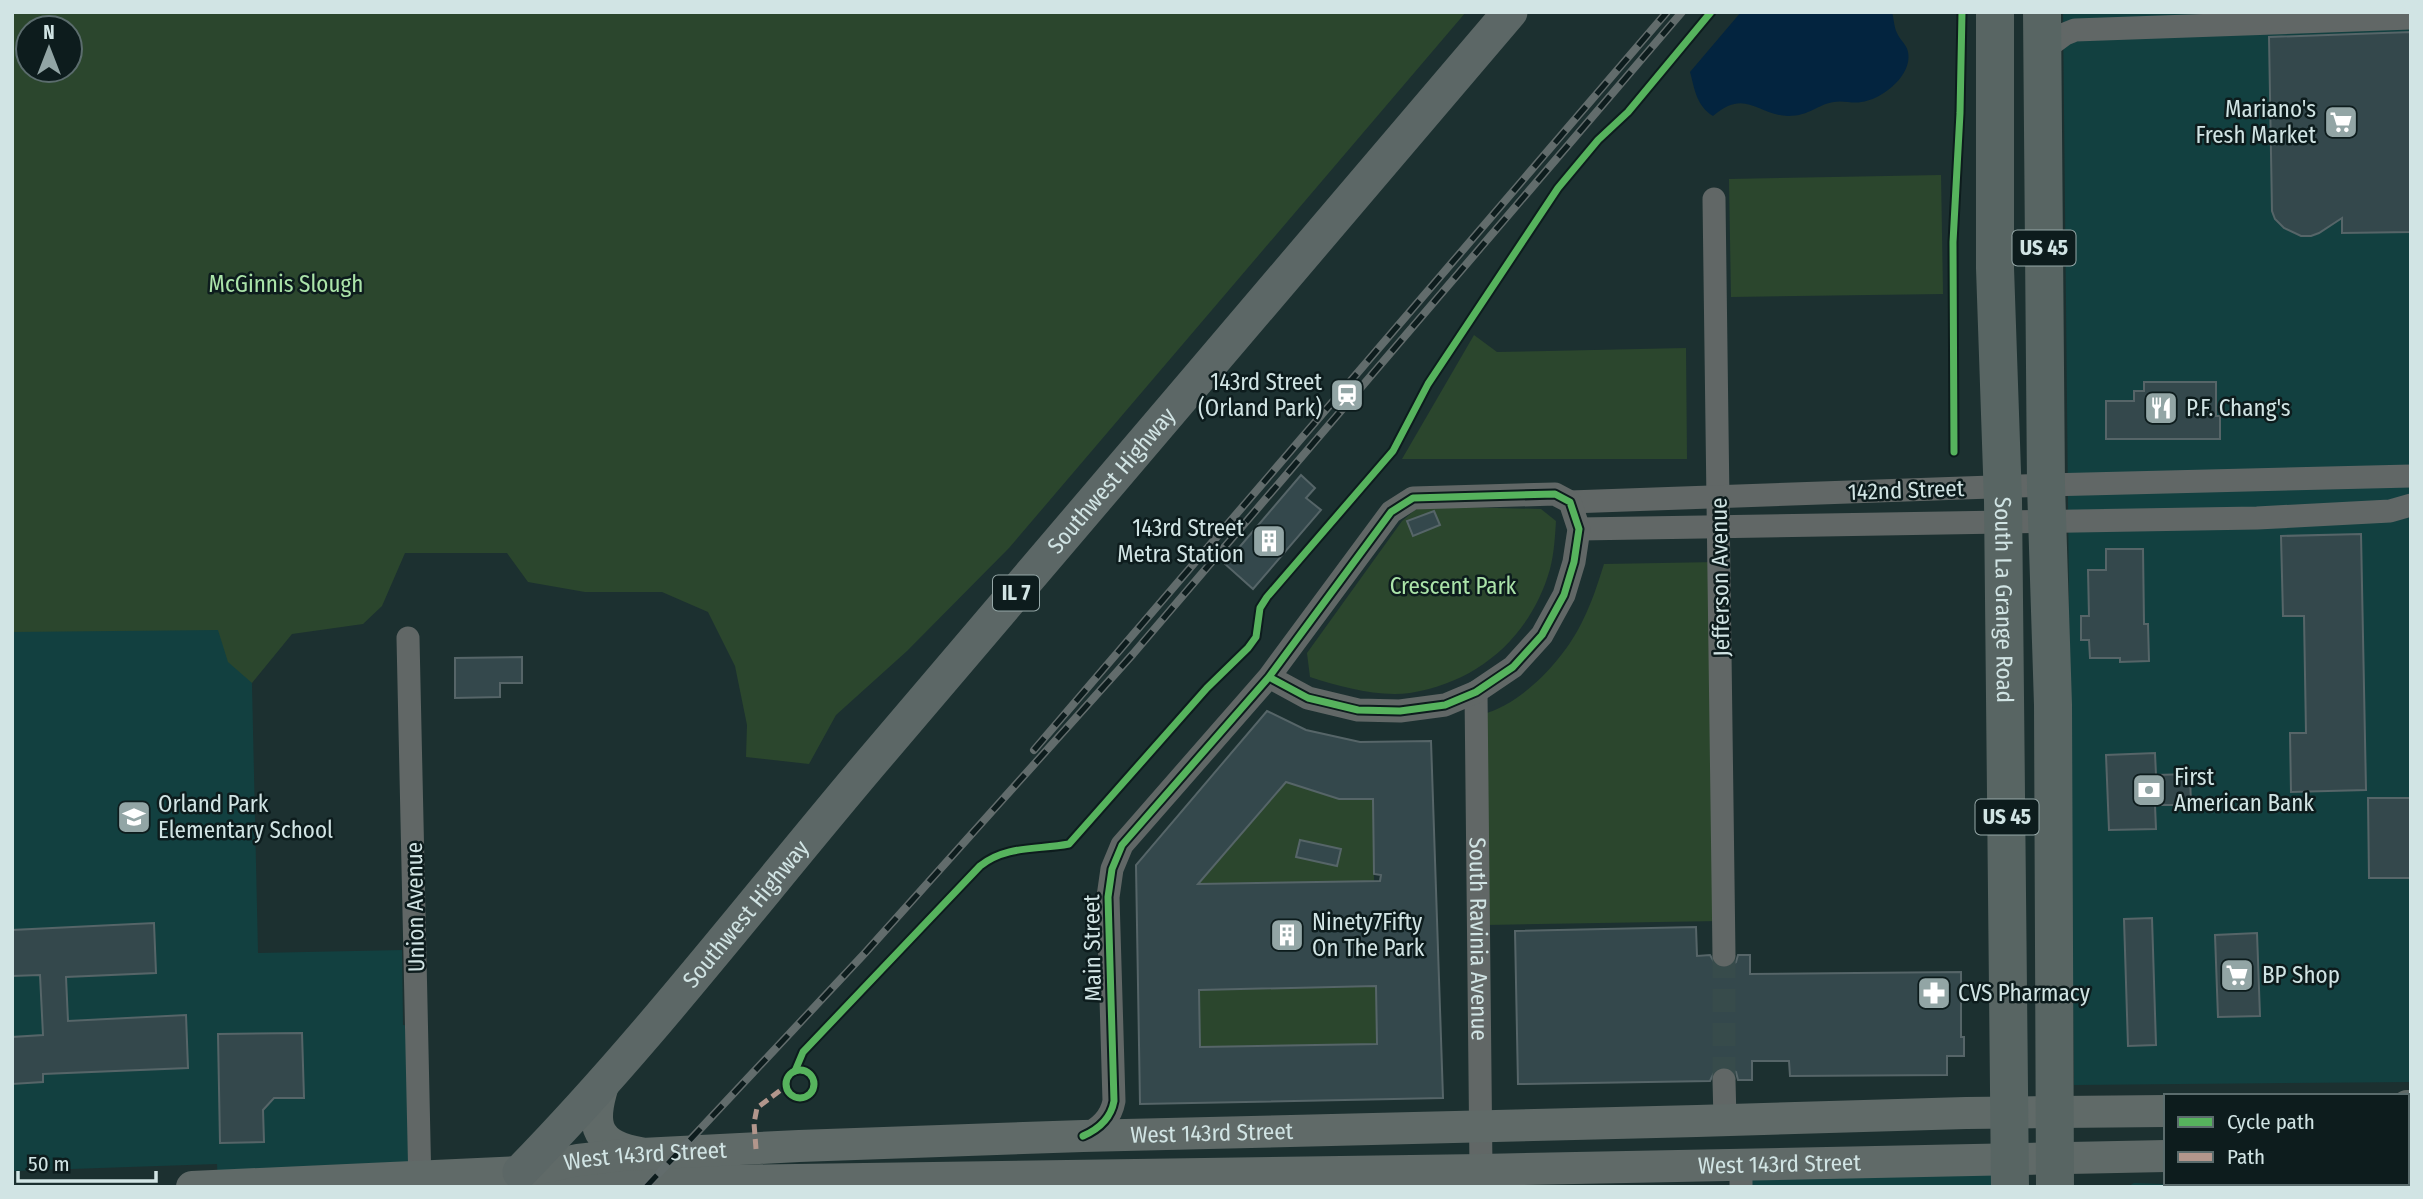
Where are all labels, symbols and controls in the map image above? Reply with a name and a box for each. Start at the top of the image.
north arrow [14,14,84,84]
text: N [43,21,55,44]
place label: Mariano's Fresh Market [2196,95,2316,149]
supermarket icon: Mariano's Fresh Market [2322,103,2360,141]
road number: US 45 [2012,230,2076,266]
park label: McGinnis Slough [209,270,363,298]
place label: 143rd Street (Orland Park) [1198,368,1322,422]
station icon: 143rd Street (Orland Park) [1328,376,1366,414]
restaurant icon: P.F. Chang's [2142,389,2180,427]
place label: P.F. Chang's [2186,394,2291,422]
street label: Southwest Highway [1041,401,1182,559]
street label: 142nd Street [1847,474,1965,506]
street label: Jefferson Avenue [1705,497,1735,657]
street label: South La Grange Road [1989,497,2019,703]
place label: 143rd Street Metra Station [1117,514,1244,568]
building icon: 143rd Street Metra Station [1250,522,1288,560]
park label: Crescent Park [1390,572,1517,600]
road number: IL 7 [993,576,1039,610]
place label: First American Bank [2174,763,2314,817]
bank icon: First American Bank [2130,771,2168,809]
place label: Orland Park Elementary School [158,790,333,844]
school or university icon: Orland Park Elementary School [115,798,153,836]
road number: US 45 [1976,800,2038,834]
street label: Southwest Highway [677,834,815,993]
street label: South Ravinia Avenue [1464,837,1494,1041]
street label: Union Avenue [400,842,430,972]
street label: Main Street [1077,894,1107,1002]
place label: Ninety7Fifty On The Park [1312,908,1425,962]
building icon: Ninety7Fifty On The Park [1268,916,1306,954]
supermarket icon: BP Shop [2218,956,2256,994]
place label: BP Shop [2262,961,2340,989]
pharmacy icon: CVS Pharmacy [1915,974,1953,1012]
place label: CVS Pharmacy [1958,979,2091,1007]
legend [2164,1094,2409,1185]
text: Cycle path [2227,1109,2315,1135]
street label: West 143rd Street [1130,1117,1294,1149]
street label: West 143rd Street [561,1136,728,1177]
scale bar [18,1140,156,1184]
text: Path [2227,1144,2265,1170]
street label: West 143rd Street [1698,1148,1862,1180]
text: 50 m [28,1151,70,1177]

